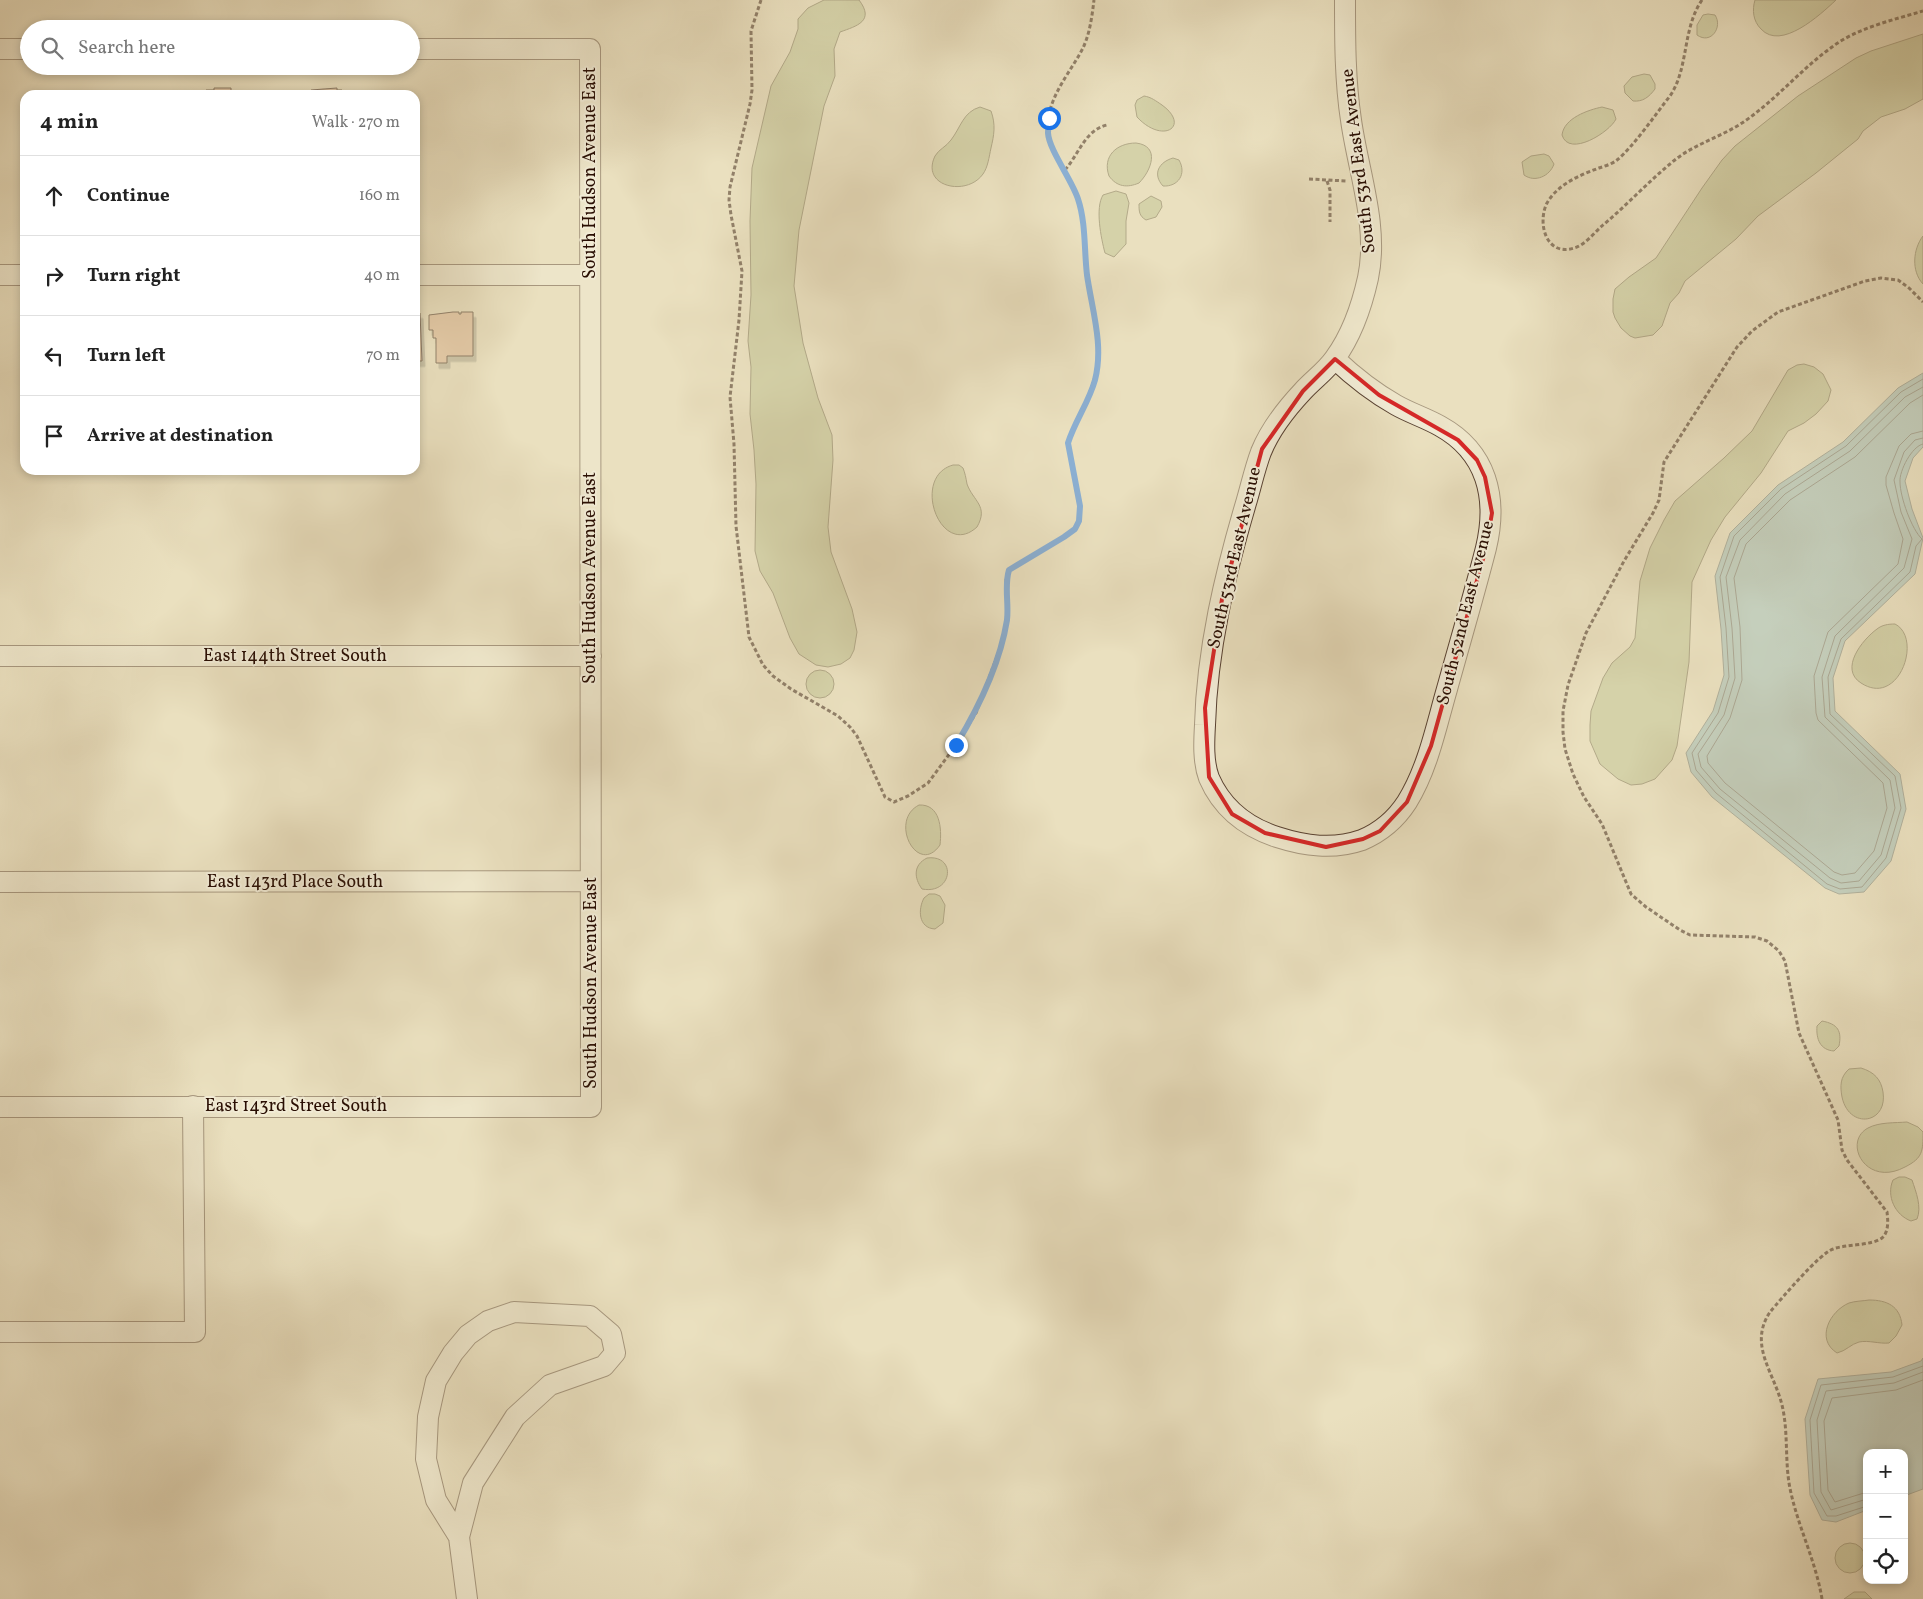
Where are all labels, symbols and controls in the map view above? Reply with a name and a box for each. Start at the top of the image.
search box [20,20,420,75]
icon: search [38,34,66,62]
text: Search here [78,35,175,61]
street label: South Hudson Avenue East [578,67,603,279]
street label: South 53rd East Avenue [1335,67,1383,255]
route start [1038,107,1061,130]
text: 4 min [40,108,99,137]
text: Walk · 270 m [312,112,400,134]
icon: ahead [40,182,68,210]
text: Continue [87,183,170,209]
text: 160 m [359,185,400,207]
icon: right [40,262,68,290]
text: Turn right [87,263,180,289]
text: 40 m [364,265,400,287]
icon: left [40,342,68,370]
text: Turn left [87,343,166,369]
text: 70 m [366,345,400,367]
icon: arrive [40,422,68,450]
text: Arrive at destination [87,423,273,449]
street label: South 53rd East Avenue [1202,465,1268,651]
street label: South Hudson Avenue East [578,472,603,684]
street label: South 52nd East Avenue [1431,518,1501,708]
street label: East 144th Street South [203,644,387,669]
route end [945,734,968,757]
street label: East 143rd Place South [207,870,384,895]
street label: South Hudson Avenue East [579,877,604,1089]
street label: East 143rd Street South [205,1094,387,1119]
map controls [1863,1449,1908,1584]
button: + [1863,1449,1908,1494]
button: − [1863,1494,1908,1539]
button: locate [1863,1539,1908,1584]

